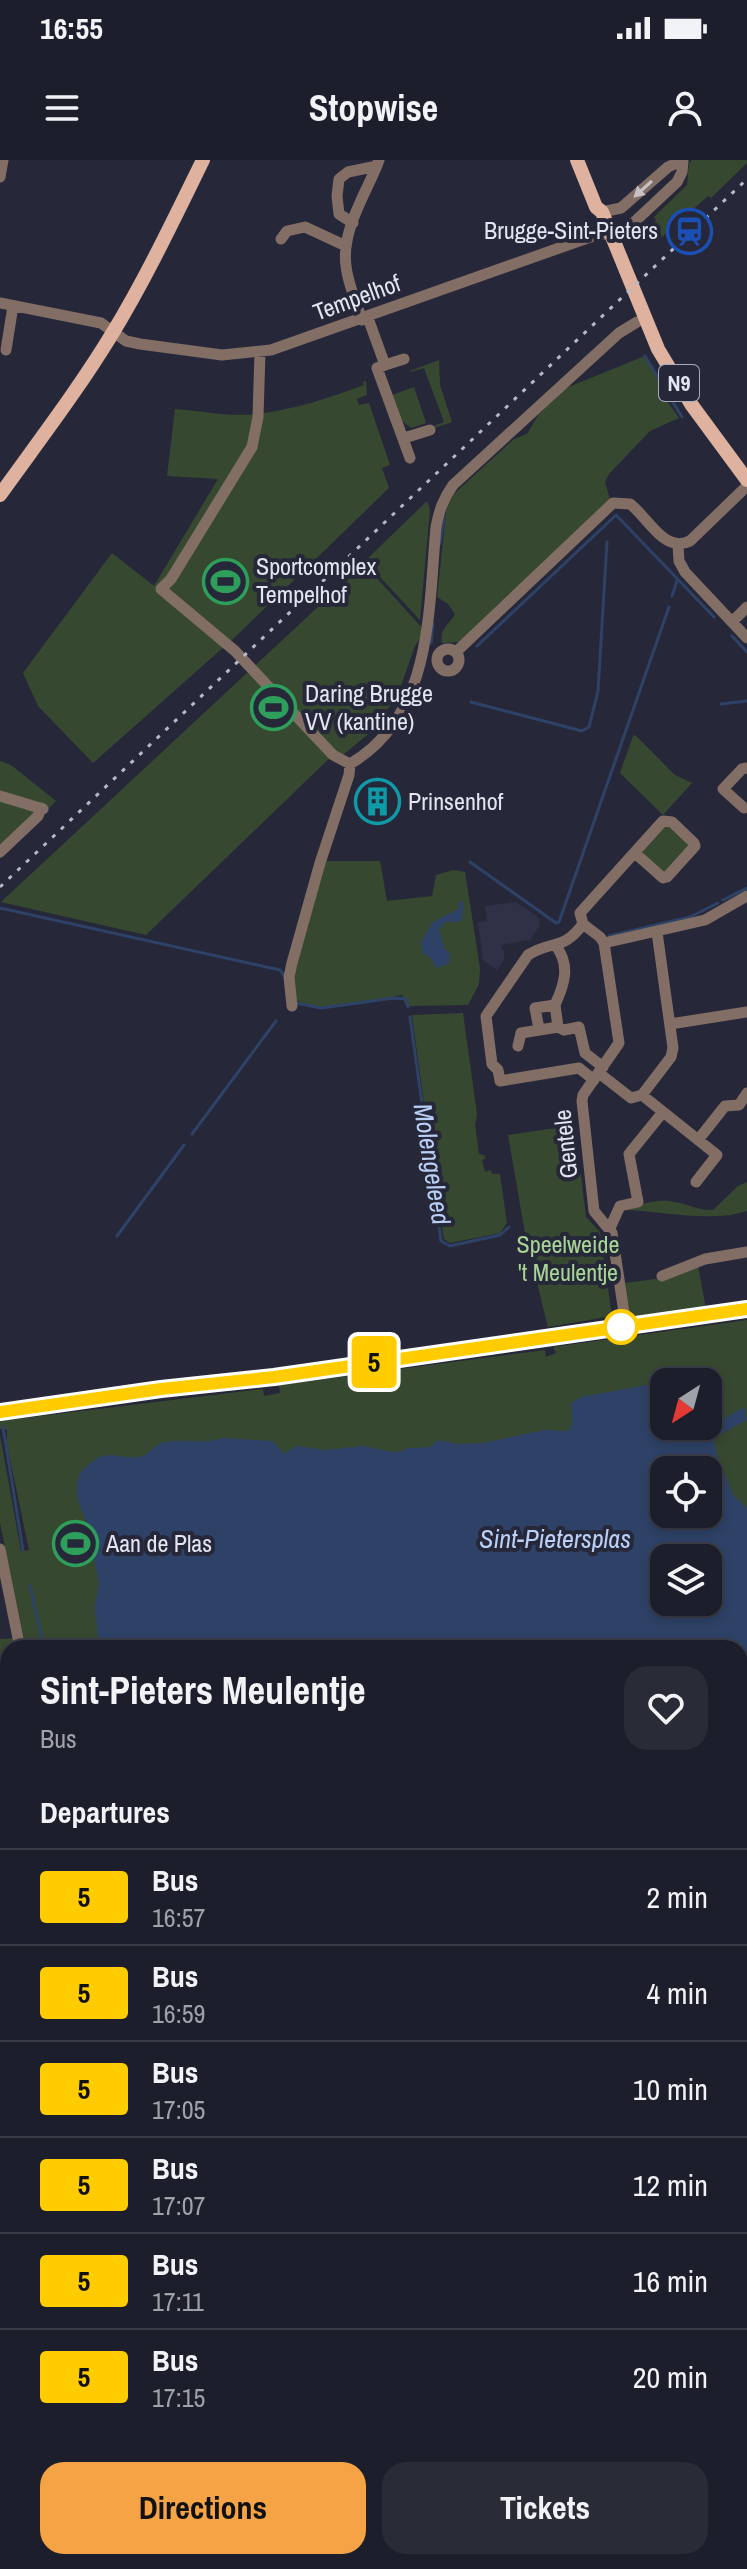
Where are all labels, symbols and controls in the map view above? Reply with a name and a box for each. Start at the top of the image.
text: 16:55 [40,8,103,48]
text: Stopwise [309,84,438,132]
icon: menu [40,86,84,130]
icon: person [663,86,707,130]
one-way arrow [634,179,653,197]
station icon: Brugge-Sint-Pieters [665,207,713,255]
place label: Brugge-Sint-Pieters [484,214,658,246]
street label: Tempelhof [309,266,405,328]
road number: N9 [659,365,699,401]
place label: Sportcomplex Tempelhof [256,550,376,610]
sports icon: Sportcomplex Tempelhof [201,557,249,605]
place label: Daring Brugge VV (kantine) [305,677,433,737]
sports icon: Daring Brugge VV (kantine) [250,684,298,732]
building icon: Prinsenhof [353,778,401,826]
place label: Prinsenhof [408,785,504,817]
water label: Molengeleed [406,1101,459,1227]
street label: Gentele [545,1108,585,1180]
park label: Speelweide 't Meulentje [517,1228,619,1288]
unlabelled marker [604,1310,638,1344]
line badge: 5 [348,1336,400,1388]
text: 5 [368,1343,380,1381]
north arrow [650,1368,722,1440]
map controls [650,1368,722,1616]
button: locate [650,1456,722,1528]
sports icon: Aan de Plas [51,1520,99,1568]
water label: Sint-Pietersplas [479,1521,631,1556]
place label: Aan de Plas [105,1527,212,1559]
button: layers [650,1544,722,1616]
text: Sint-Pieters Meulentje [40,1665,366,1716]
button: heart [624,1666,708,1750]
text: Bus [40,1721,77,1756]
text: Departures [40,1792,170,1832]
text: Bus [152,1860,198,1900]
text: 2 min [646,1877,708,1917]
text: 5 [78,1878,90,1916]
text: 16:57 [152,1900,205,1935]
text: Bus [152,1956,198,1996]
text: 4 min [646,1973,708,2013]
text: 5 [78,1974,90,2012]
text: 16:59 [152,1996,205,2031]
text: Bus [152,2052,198,2092]
text: 10 min [633,2069,708,2109]
text: 5 [78,2070,90,2108]
text: 17:05 [152,2092,205,2127]
text: Bus [152,2148,198,2188]
text: 12 min [633,2165,708,2205]
text: 5 [78,2166,90,2204]
text: 17:07 [152,2188,205,2223]
text: Bus [152,2244,198,2284]
text: 16 min [633,2261,708,2301]
text: 5 [78,2262,90,2300]
text: 17:11 [152,2284,204,2319]
text: Bus [152,2340,198,2380]
text: 20 min [633,2357,708,2397]
text: 5 [78,2358,90,2396]
text: 17:15 [152,2380,205,2415]
button: Directions [40,2462,366,2554]
button: Tickets [382,2462,708,2554]

